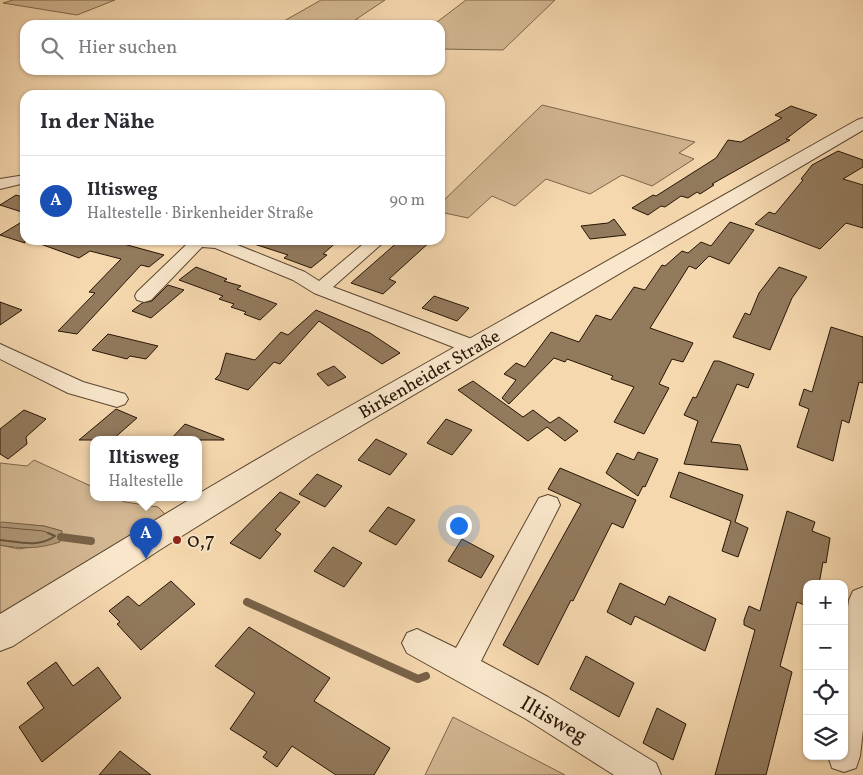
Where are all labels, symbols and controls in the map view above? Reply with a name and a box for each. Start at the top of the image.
search box [20,20,445,75]
icon: search [38,34,66,62]
text: Hier suchen [78,35,177,61]
text: In der Nähe [40,108,155,137]
text: Iltisweg [87,177,158,203]
text: A [50,190,62,212]
text: 90 m [389,190,425,212]
text: Haltestelle · Birkenheider Straße [87,203,313,225]
street label: Birkenheider Straße [354,325,505,426]
popup [90,436,202,501]
text: Iltisweg [109,445,179,471]
text: Haltestelle [109,471,183,493]
your location [446,513,472,539]
pin: A [130,518,162,559]
place label: 0,7 [187,527,215,556]
marker: 0,7 [171,534,183,546]
map controls [803,580,848,760]
button: + [803,580,848,625]
button: − [803,625,848,670]
button: locate [803,670,848,715]
street label: Iltisweg [515,690,592,751]
button: layers [803,715,848,760]

